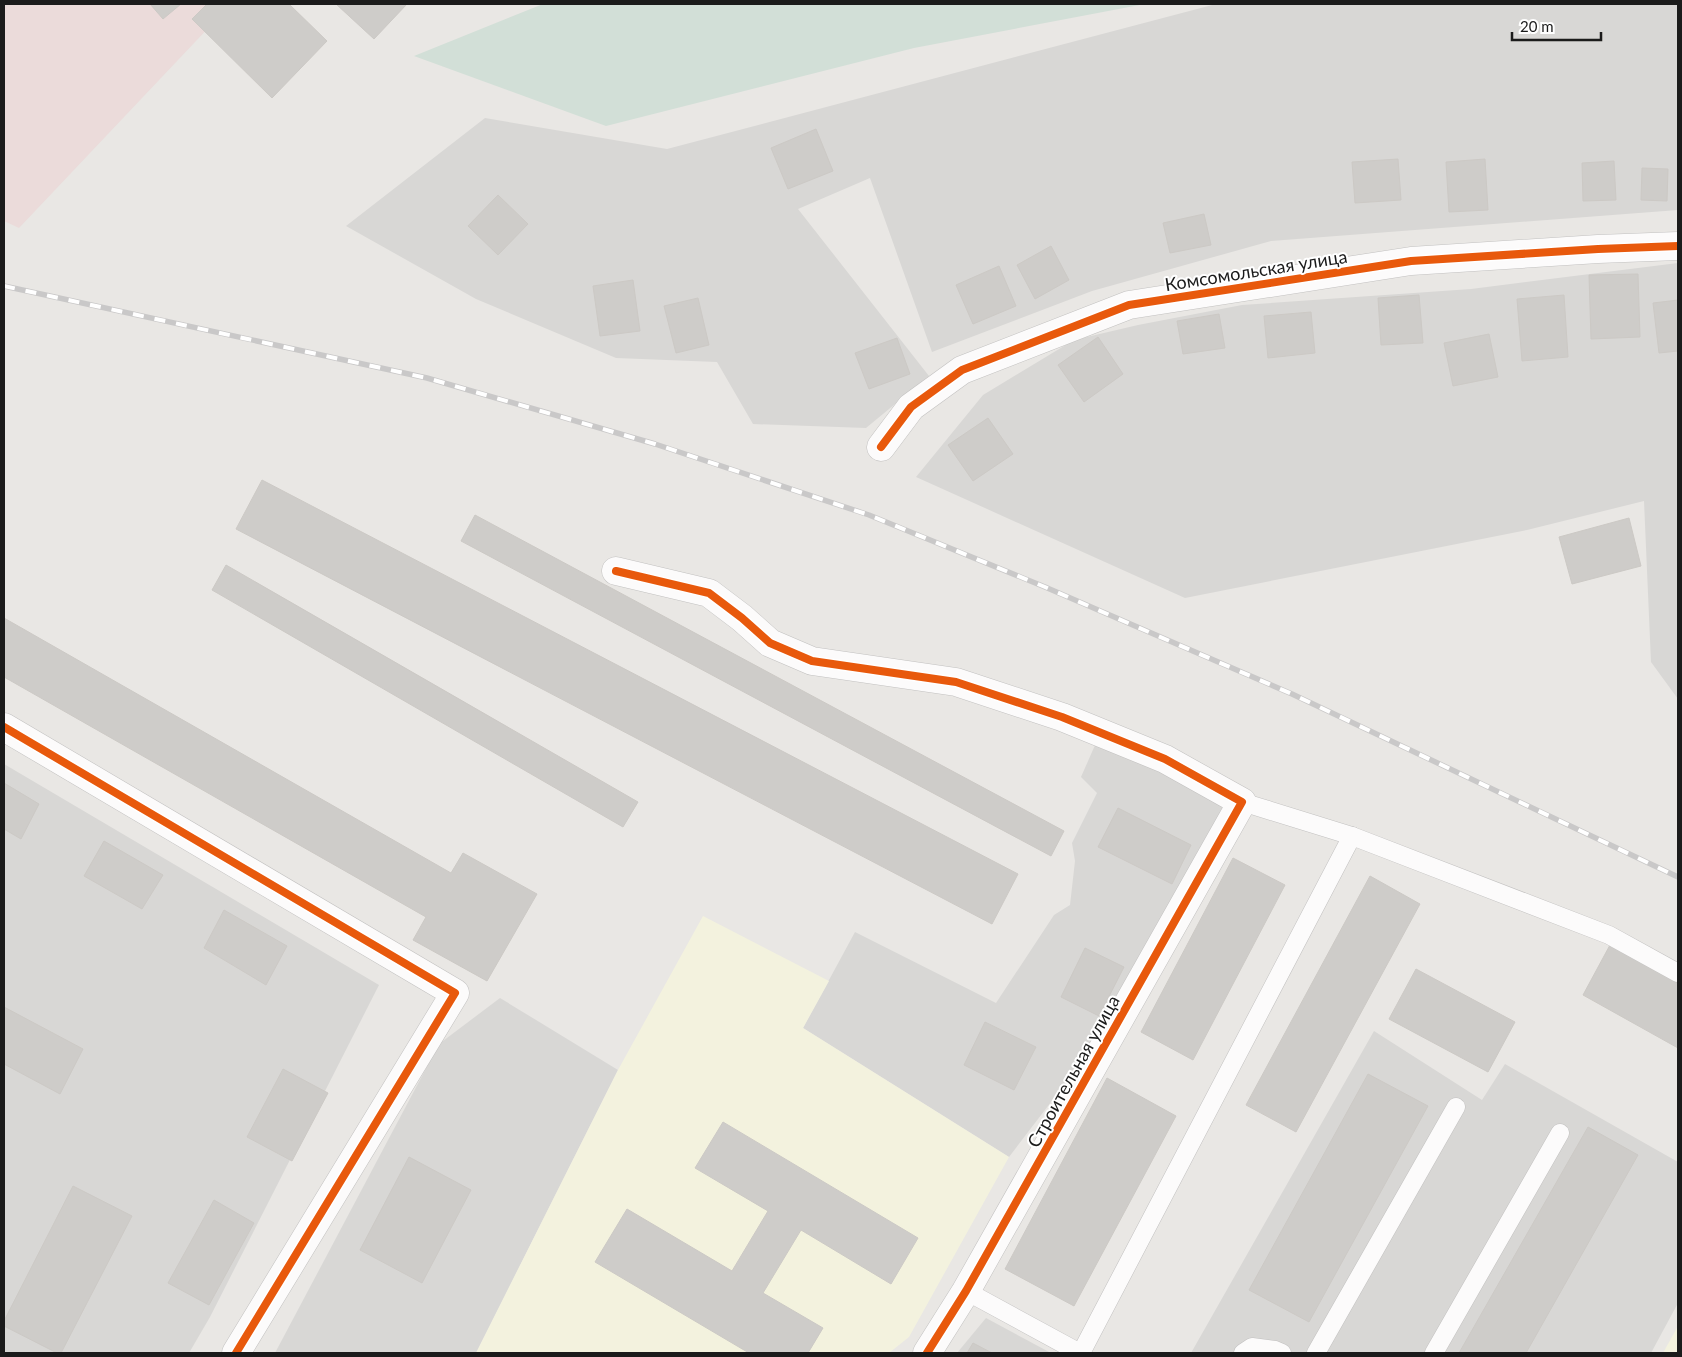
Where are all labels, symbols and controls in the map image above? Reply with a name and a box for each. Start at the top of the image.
scale bar [1512,10,1601,42]
text: 20 m [1520,17,1554,35]
street label: Комсомольская улица [1163,245,1349,295]
street label: Строительная улица [1022,991,1124,1151]

